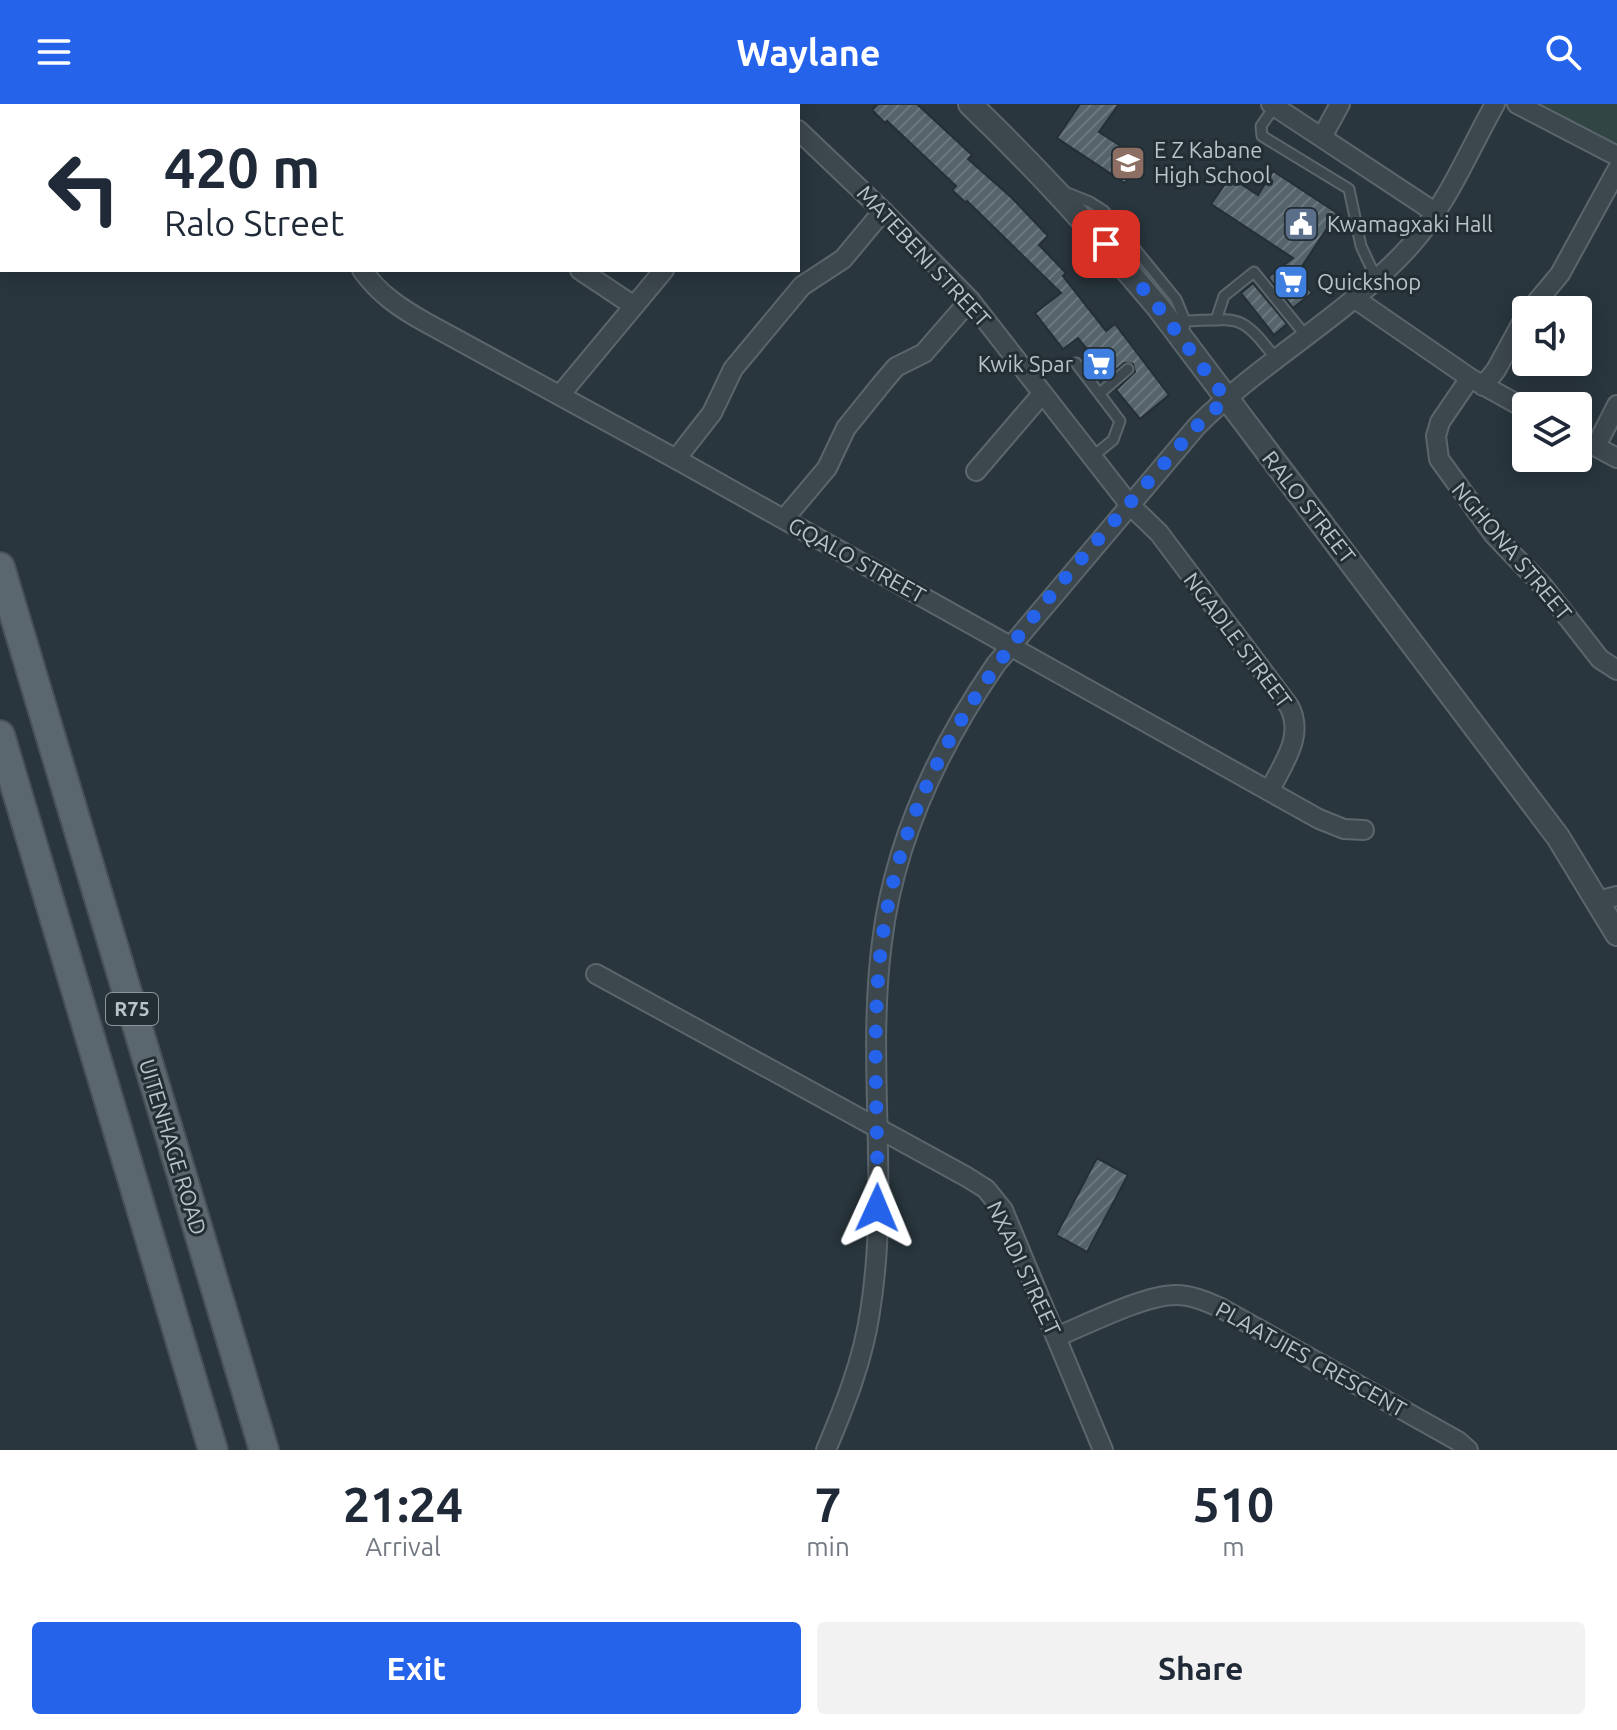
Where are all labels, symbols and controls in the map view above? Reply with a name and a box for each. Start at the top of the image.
icon: menu [32,30,76,74]
icon: search [1541,30,1585,74]
text: Waylane [737,32,880,73]
icon: left [32,136,136,240]
text: 420 m [164,136,320,199]
place label: E Z Kabane High School [1154,137,1271,187]
school or university icon: E Z Kabane High School [1109,144,1147,182]
street label: MATEBENI STREET [853,180,996,331]
text: Ralo Street [164,202,344,243]
public building icon: Kwamagxaki Hall [1282,205,1320,243]
pin [1072,210,1140,278]
place label: Kwamagxaki Hall [1327,211,1493,236]
icon: arrive [1084,222,1128,266]
supermarket icon: Quickshop [1272,263,1310,301]
place label: Quickshop [1317,269,1421,294]
map controls [1512,296,1592,472]
button: sound [1512,296,1592,376]
supermarket icon: Kwik Spar [1080,345,1118,383]
place label: Kwik Spar [978,351,1074,376]
button: layers [1512,392,1592,472]
street label: RALO STREET [1258,446,1361,568]
street label: NGHONA STREET [1447,477,1577,625]
street label: GQALO STREET [784,512,930,608]
street label: NGADLE STREET [1179,567,1297,712]
road number: R75 [106,993,158,1025]
street label: UITENHAGE ROAD [135,1056,212,1238]
position arrow [835,1166,919,1250]
street label: NXADI STREET [983,1197,1066,1339]
street label: PLAATJIES CRESCENT [1212,1296,1411,1421]
text: 21:24 [343,1477,463,1531]
text: 7 [814,1477,841,1531]
text: 510 [1193,1477,1274,1531]
text: Arrival [365,1532,441,1561]
text: min [806,1532,850,1561]
text: m [1222,1532,1245,1561]
button: Exit [32,1622,801,1714]
button: Share [817,1622,1585,1714]

